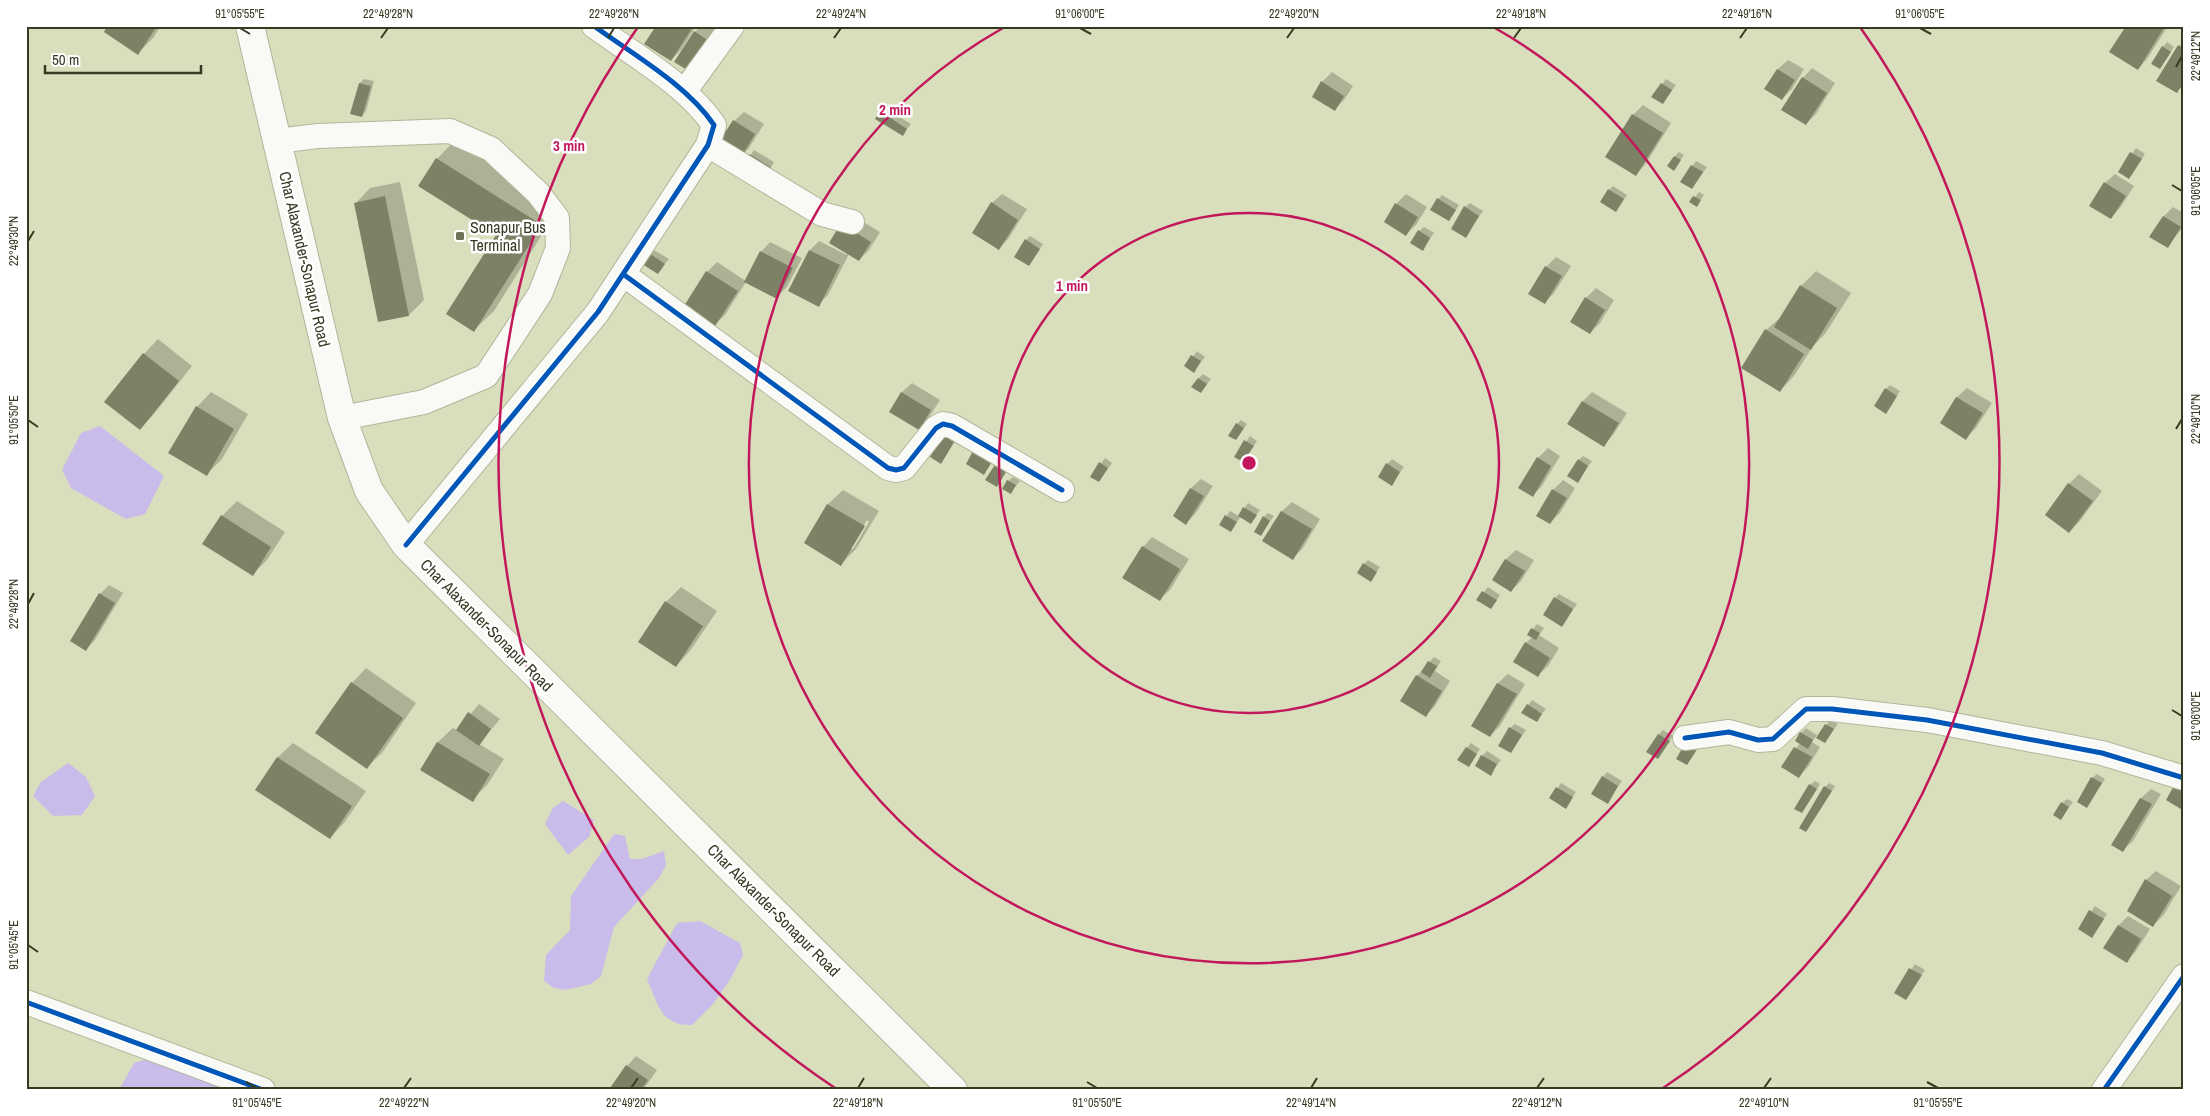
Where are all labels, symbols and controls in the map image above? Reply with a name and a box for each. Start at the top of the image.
text: 91°05'55"E [215,6,265,22]
text: 22°49'28"N [363,6,413,22]
text: 22°49'26"N [589,6,639,22]
text: 22°49'24"N [816,6,866,22]
text: 91°06'00"E [1055,6,1105,22]
text: 22°49'20"N [1269,6,1319,22]
text: 22°49'18"N [1496,6,1546,22]
text: 22°49'16"N [1722,6,1772,22]
text: 91°06'05"E [1895,6,1945,22]
text: 22°49'12"N [2188,31,2204,81]
scale bar [45,42,201,74]
text: 50 m [52,49,79,70]
text: 2 min [879,99,911,120]
text: 3 min [553,135,585,156]
text: 91°06'05"E [2188,166,2204,216]
street label: Char Alaxander-Sonapur Road [274,169,336,349]
text: 22°49'30"N [6,216,22,266]
place label: Sonapur Bus Terminal [470,216,546,256]
marker: Sonapur Bus Terminal [454,230,466,242]
text: 1 min [1056,275,1088,296]
text: 22°49'10"N [2188,394,2204,444]
text: 91°05'50"E [6,395,22,445]
centre of rings [1240,454,1258,472]
street label: Char Alaxander-Sonapur Road [416,554,558,696]
text: 22°49'28"N [6,579,22,629]
text: 91°06'00"E [2188,691,2204,741]
street label: Char Alaxander-Sonapur Road [703,839,845,981]
text: 91°05'45"E [6,920,22,970]
text: 91°05'45"E [232,1095,282,1111]
text: 22°49'22"N [379,1095,429,1111]
text: 22°49'20"N [606,1095,656,1111]
text: 22°49'18"N [833,1095,883,1111]
text: 91°05'50"E [1072,1095,1122,1111]
text: 22°49'14"N [1286,1095,1336,1111]
text: 22°49'12"N [1512,1095,1562,1111]
text: 22°49'10"N [1739,1095,1789,1111]
text: 91°05'55"E [1913,1095,1963,1111]

